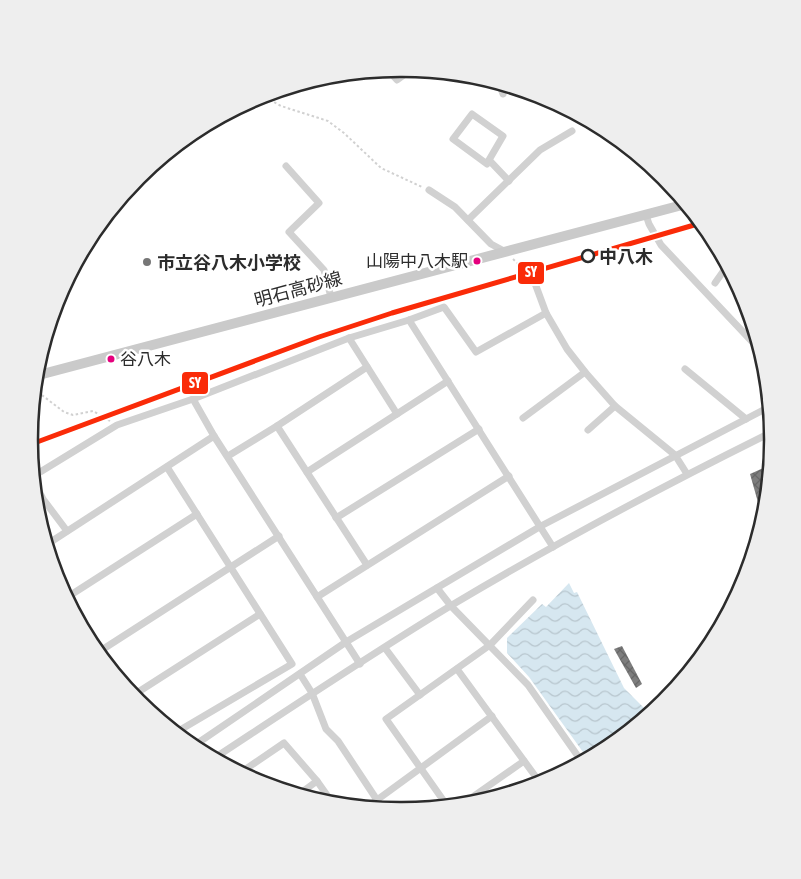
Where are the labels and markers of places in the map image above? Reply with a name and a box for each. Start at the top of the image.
place label: 中八木 [599,246,653,267]
marker: 中八木 [581,249,595,263]
place label: 山陽中八木駅 [366,251,468,271]
place label: 市立谷八木小学校 [157,252,301,273]
marker: 市立谷八木小学校 [141,256,153,268]
marker: 山陽中八木駅 [472,256,482,266]
place label: 谷八木 [120,349,171,369]
marker: 谷八木 [106,354,116,364]

